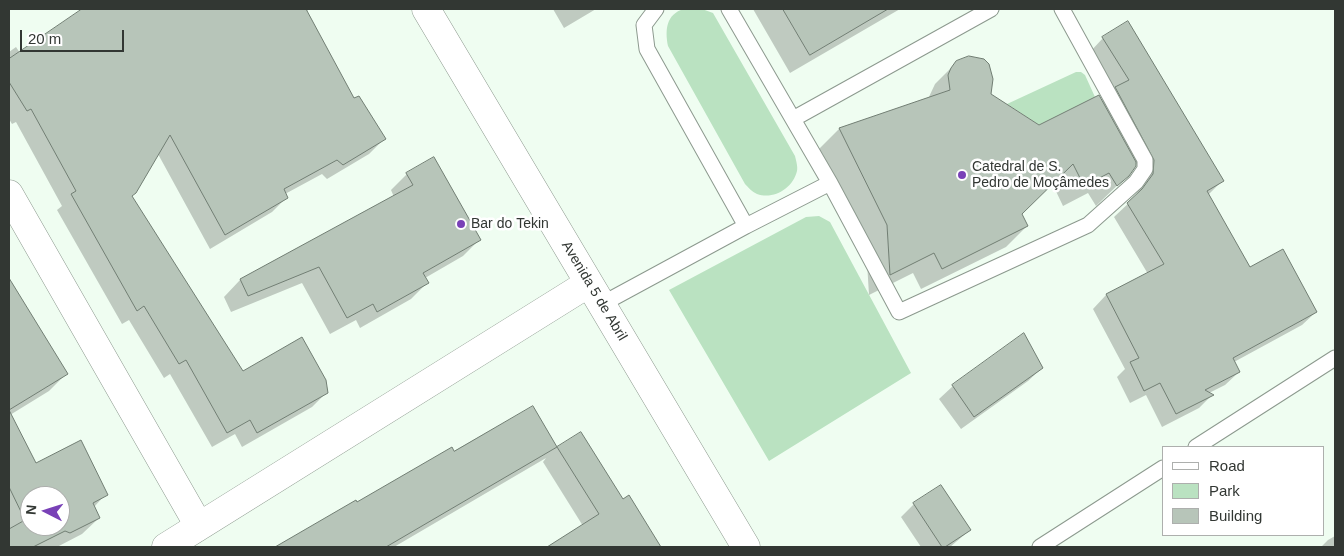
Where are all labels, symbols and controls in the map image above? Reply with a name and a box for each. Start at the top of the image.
scale bar [22,20,126,52]
text: 20 m [28,30,61,47]
place label: Catedral de S. Pedro de Moçâmedes [972,159,1109,192]
marker: Catedral de S. Pedro de Moçâmedes [956,169,968,181]
place label: Bar do Tekin [471,216,549,232]
marker: Bar do Tekin [455,218,467,230]
street label: Avenida 5 de Abril [558,238,630,344]
legend [1162,446,1324,536]
text: Road [1209,457,1245,474]
text: Park [1209,482,1240,499]
north arrow [20,486,70,536]
text: N [23,504,39,516]
text: Building [1209,507,1262,524]

